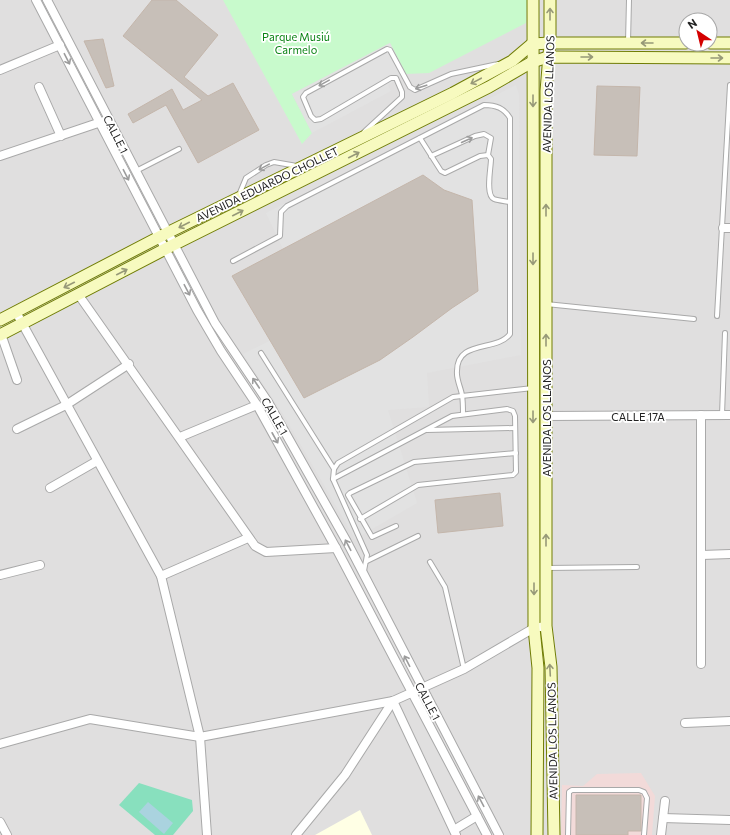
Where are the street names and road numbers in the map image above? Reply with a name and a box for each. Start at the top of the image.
street label: AVENIDA LOS LLANOS [539,35,557,153]
street label: CALLE 1 [101,113,131,155]
street label: AVENIDA EDUARDO CHOLLET [194,144,340,224]
street label: AVENIDA LOS LLANOS [540,359,553,477]
street label: CALLE 1 [259,395,291,437]
street label: CALLE 17A [611,410,665,423]
street label: CALLE 1 [413,680,443,722]
street label: AVENIDA LOS LLANOS [544,682,560,800]

